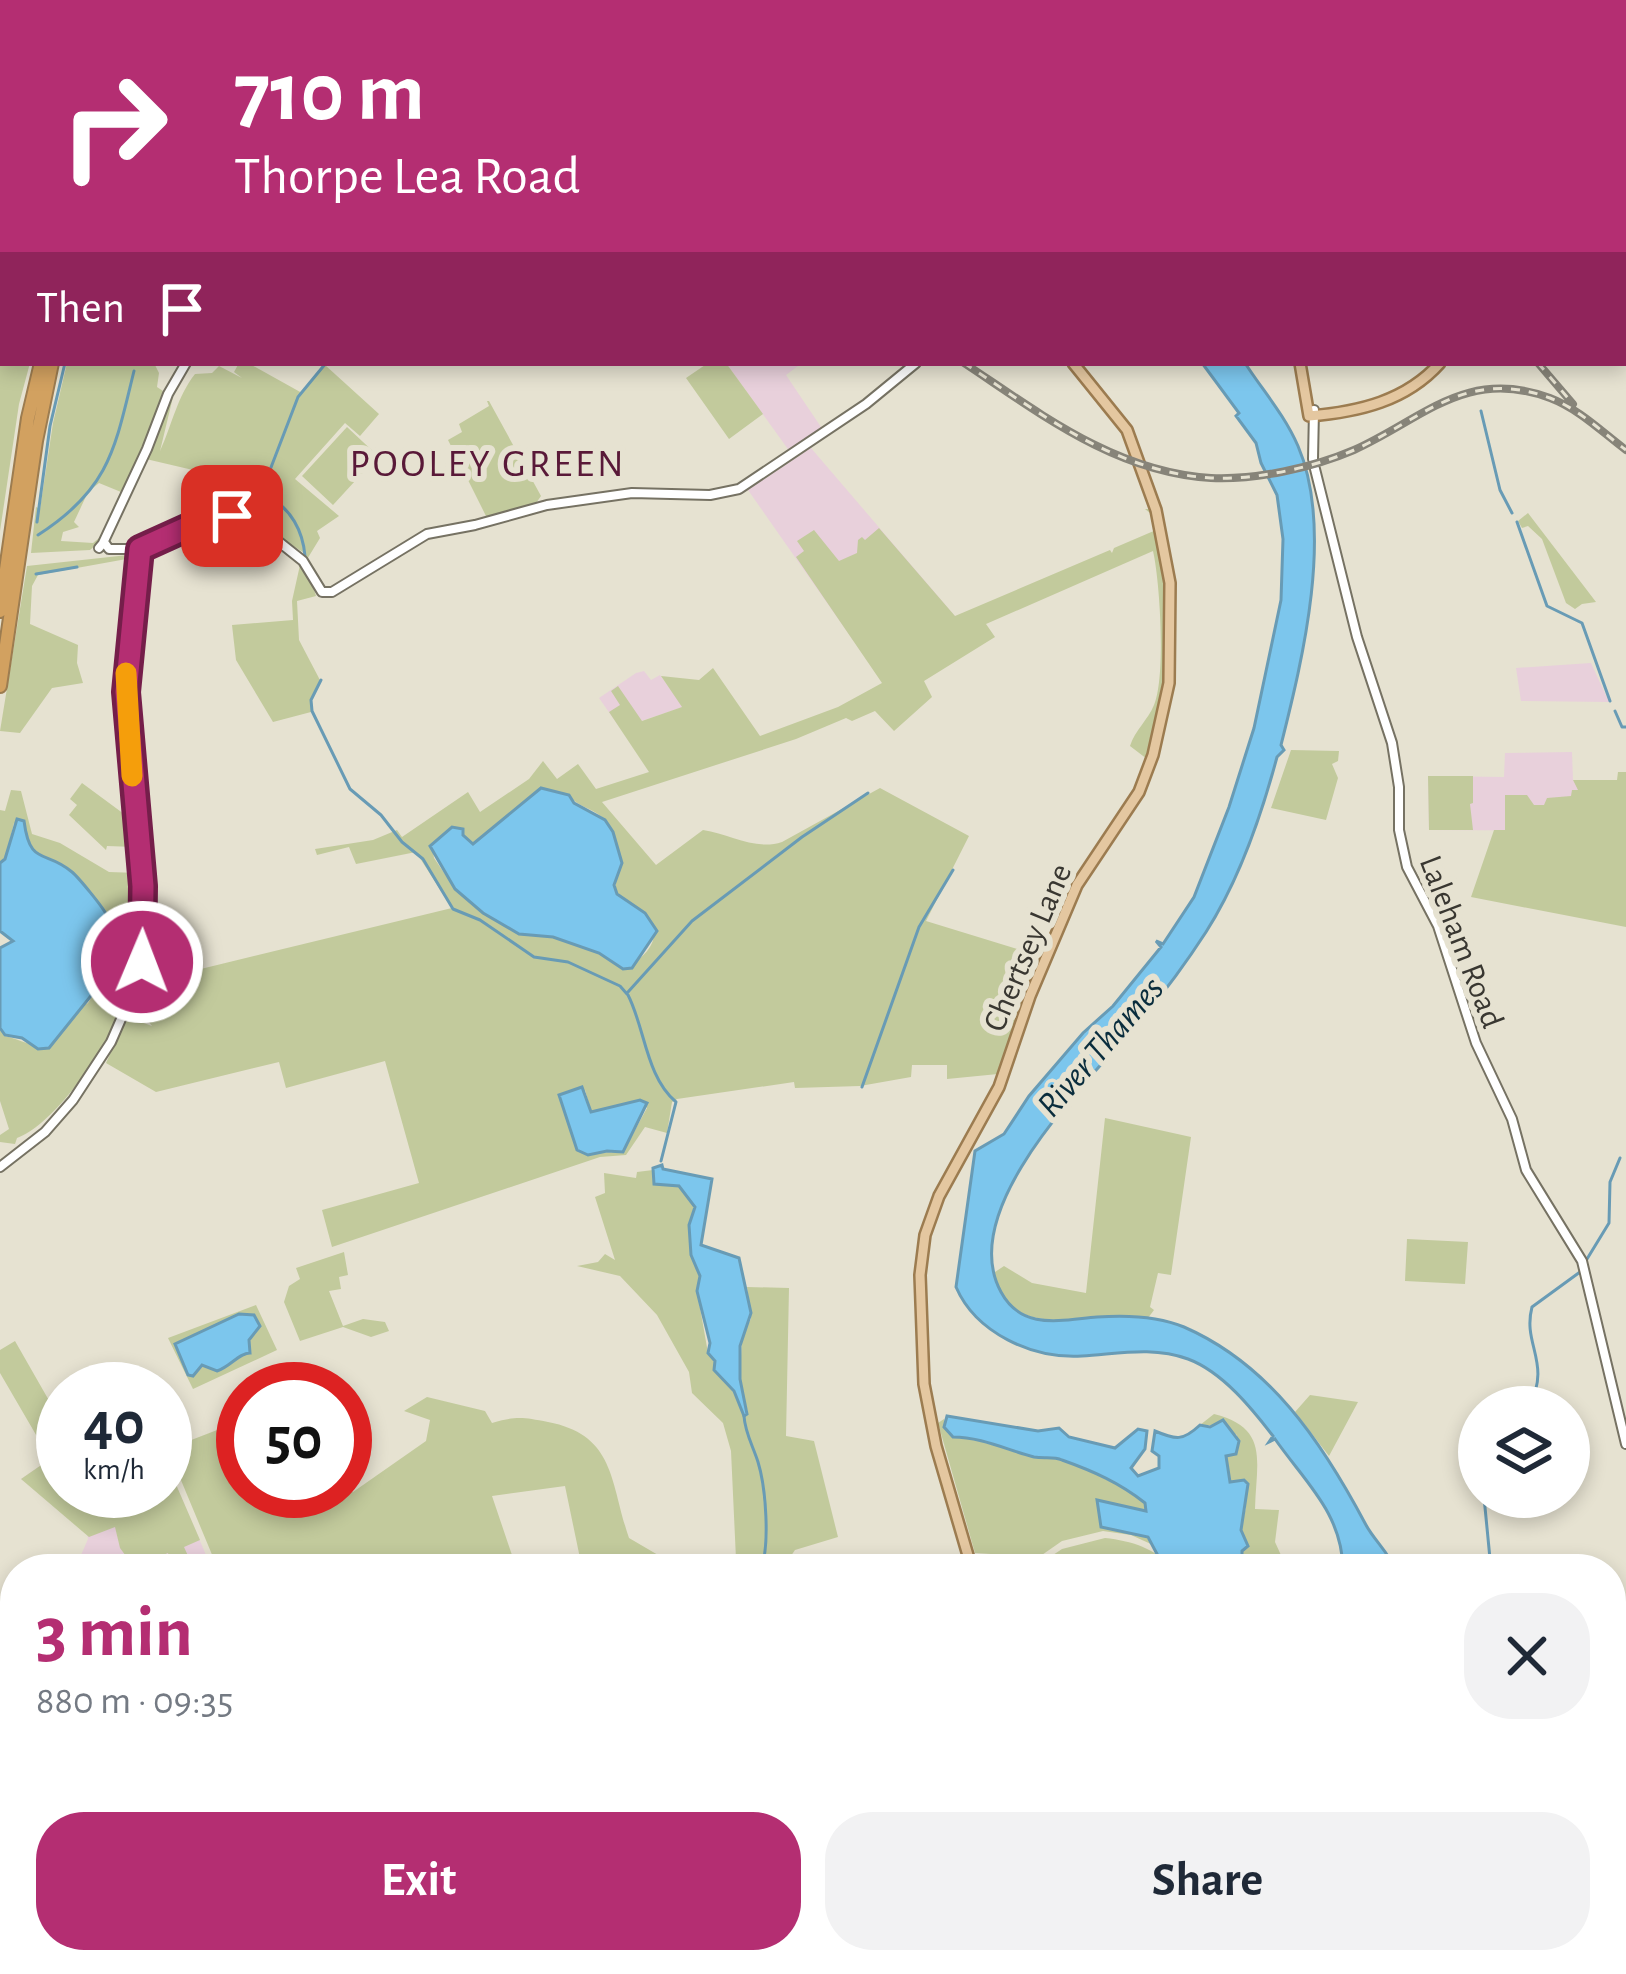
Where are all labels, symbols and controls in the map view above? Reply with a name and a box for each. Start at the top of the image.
icon: right [36,48,192,204]
text: 710 m [234,52,425,136]
text: Thorpe Lea Road [234,150,581,204]
icon: arrive [149,276,215,342]
text: Then [36,286,125,331]
district label: POOLEY GREEN [349,445,627,484]
pin [181,465,283,567]
icon: arrive [199,483,265,549]
street label: Laleham Road [1413,851,1509,1033]
street label: Chertsey Lane [978,859,1078,1037]
position arrow [79,899,205,1025]
water label: River Thames [1031,971,1170,1124]
speed limit sign: 50 [216,1362,372,1518]
map controls [1458,1386,1590,1518]
button: layers [1458,1386,1590,1518]
text: 40 [83,1395,145,1455]
text: km/h [83,1455,145,1485]
button: close [1464,1593,1590,1719]
text: 3 min [36,1597,193,1669]
text: 880 m · 09:35 [36,1682,233,1721]
button: Exit [36,1812,801,1950]
button: Share [825,1812,1590,1950]

